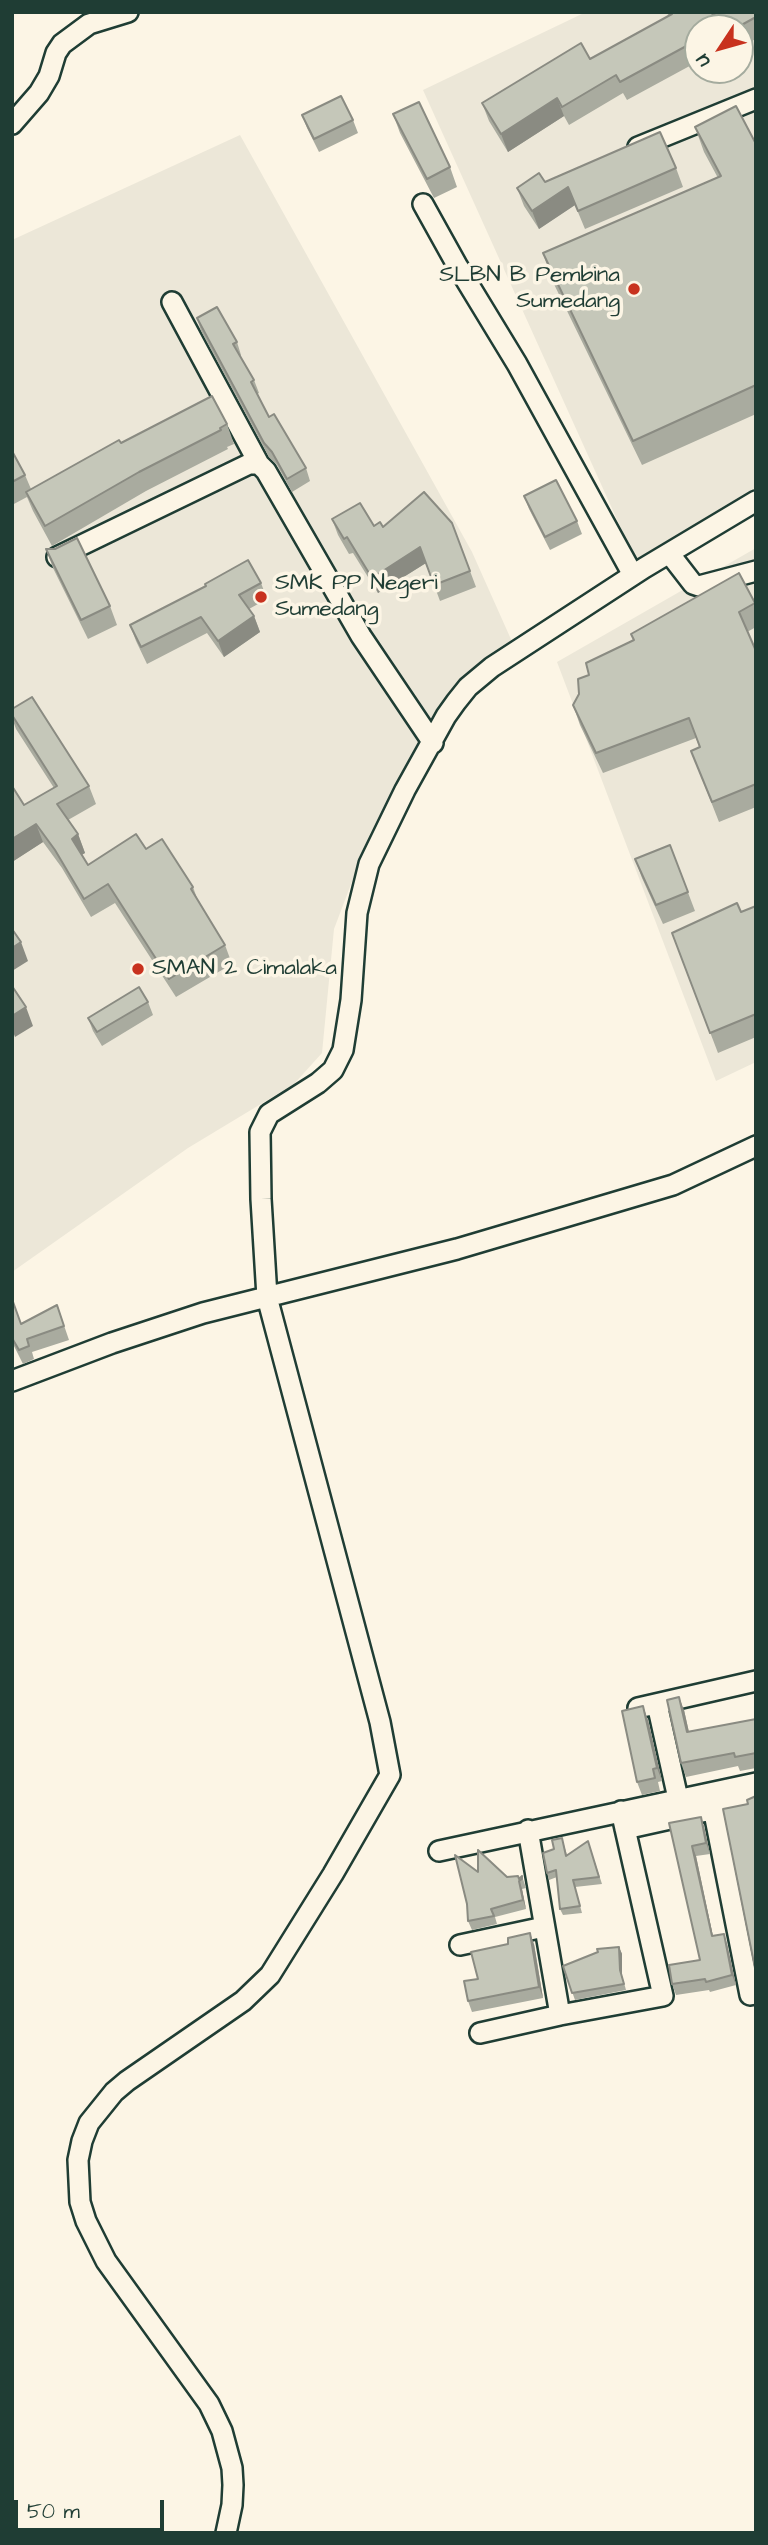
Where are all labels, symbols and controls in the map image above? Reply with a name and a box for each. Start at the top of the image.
north arrow [684,14,754,84]
text: U [689,48,717,73]
place label: SLBN B Pembina Sumedang [439,262,620,316]
marker: SLBN B Pembina Sumedang [626,281,642,297]
place label: SMK PP Negeri Sumedang [275,570,438,624]
marker: SMK PP Negeri Sumedang [253,589,269,605]
place label: SMAN 2 Cimalaka [152,955,337,983]
marker: SMAN 2 Cimalaka [130,961,146,977]
scale bar [18,2486,168,2530]
text: 50 m [27,2497,80,2526]

